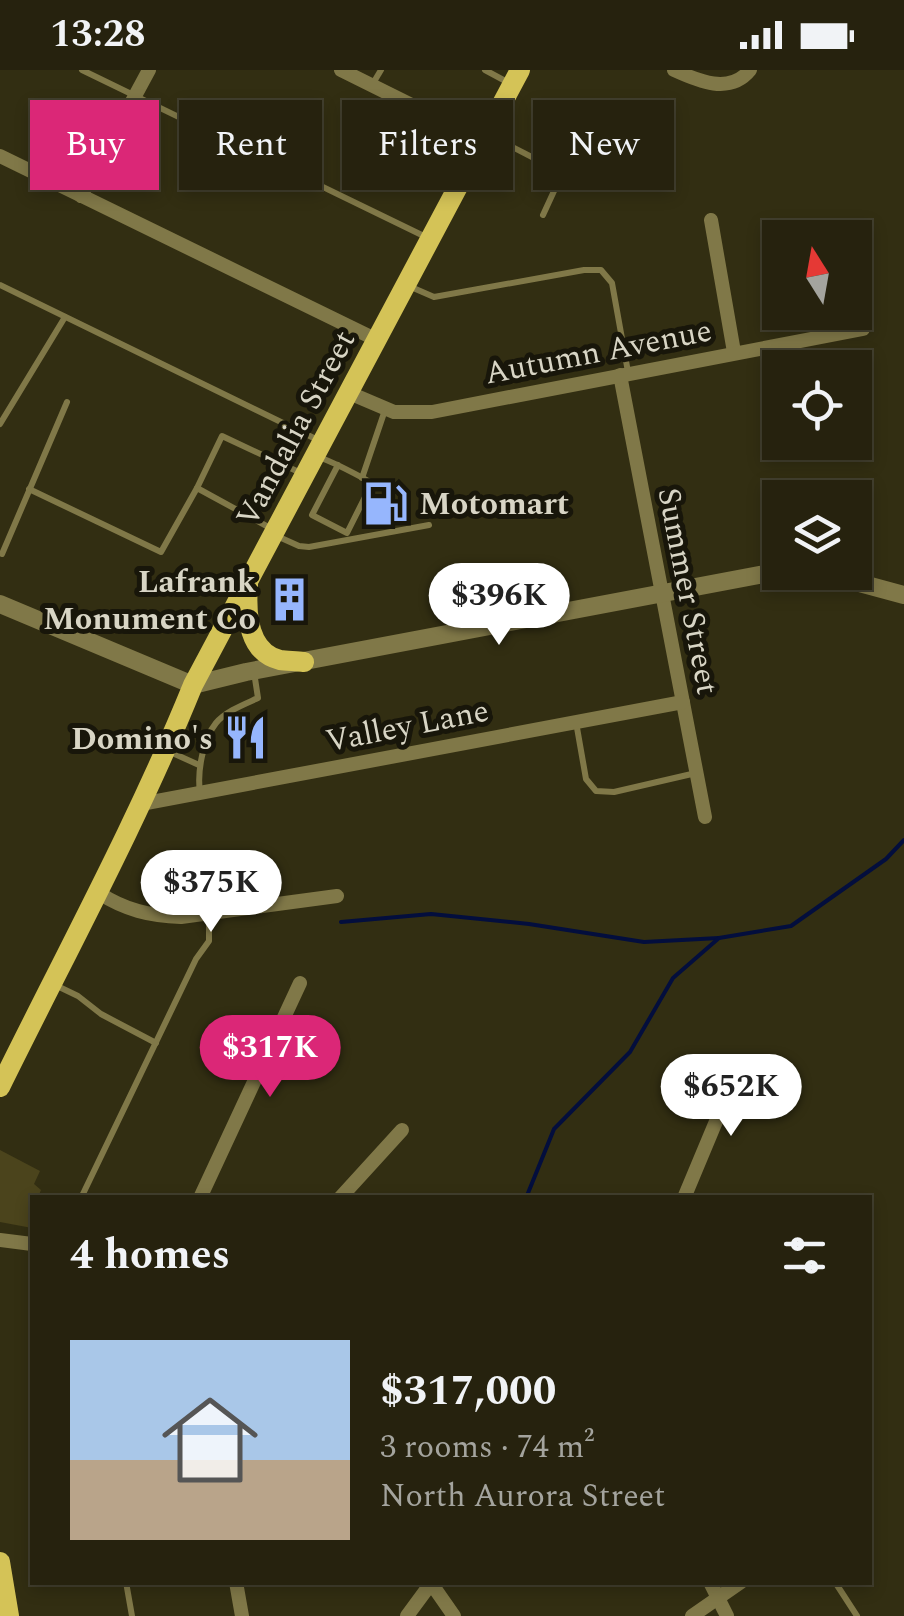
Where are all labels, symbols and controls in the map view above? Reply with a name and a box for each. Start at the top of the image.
text: 13:28 [50,6,145,64]
chip: Buy [30,100,159,190]
chip: Rent [179,100,322,190]
chip: Filters [342,100,513,190]
chip: New [533,100,674,190]
north arrow [762,220,872,330]
map controls [762,220,872,590]
street label: Autumn Avenue [481,306,716,399]
street label: Vandalia Street [224,321,369,536]
button: locate [762,350,872,460]
fuel station icon: Motomart [362,479,410,527]
place label: Motomart [419,480,569,529]
button: layers [762,480,872,590]
street label: Summer Street [643,483,732,699]
place label: Lafrank Monument Co [43,558,257,644]
pin: $396K [429,563,569,648]
text: $396K [451,571,547,620]
building icon: Lafrank Monument Co [265,575,313,623]
street label: Valley Lane [322,687,493,766]
restaurant icon: Domino's [222,714,270,762]
place label: Domino's [71,715,213,764]
pin: $375K [141,850,281,935]
text: $375K [163,858,259,907]
pin: $317K [200,1015,340,1100]
text: $317K [222,1023,318,1072]
pin: $652K [661,1054,801,1139]
text: $652K [683,1062,779,1111]
text: 4 homes [70,1224,230,1287]
icon: filters [777,1228,832,1283]
text: $317,000 [380,1360,556,1423]
icon: home [150,1380,270,1500]
text: 3 rooms · 74 m² [380,1423,594,1472]
text: North Aurora Street [380,1472,665,1521]

